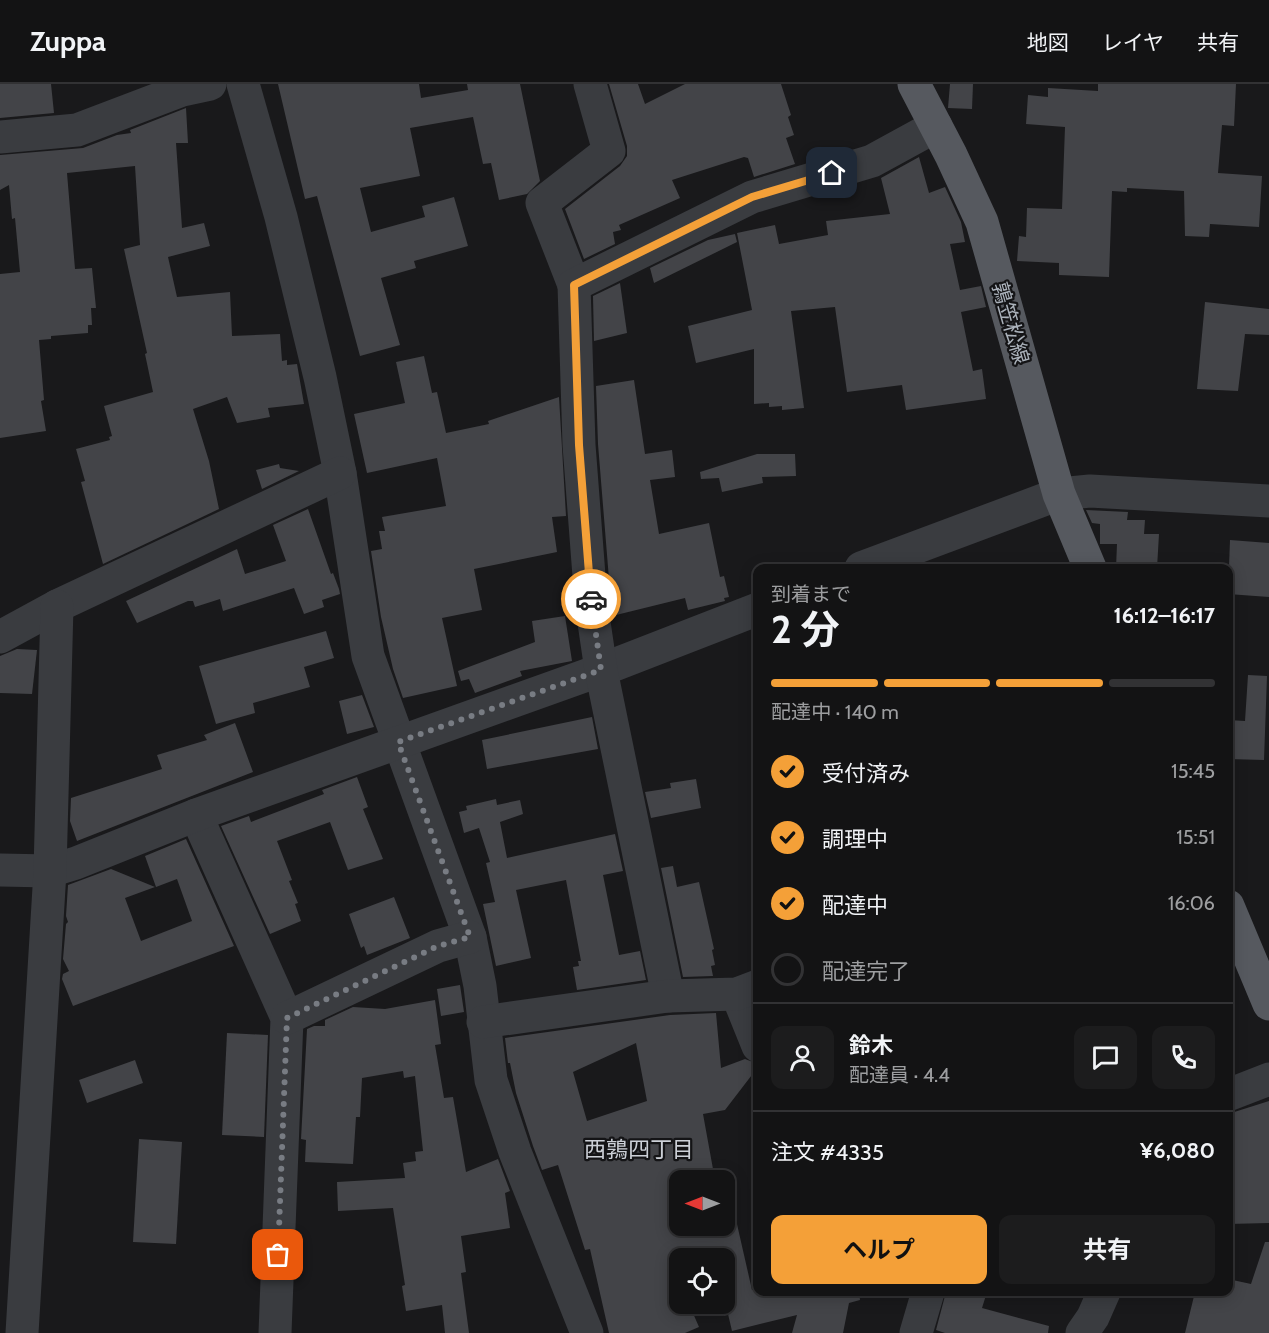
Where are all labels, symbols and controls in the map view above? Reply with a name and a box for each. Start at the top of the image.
text: Zuppa [30,24,106,58]
text: 地図 [1027,30,1069,55]
text: レイヤ [1102,30,1164,55]
text: 共有 [1197,30,1239,55]
pin [806,147,857,198]
icon: home [815,156,848,189]
street label: 鶉笠松線 [987,279,1035,367]
courier [561,569,621,629]
text: 到着まで [771,582,851,606]
icon: car [575,583,608,616]
text: 16:12–16:17 [1114,602,1215,629]
text: 2 分 [771,605,839,653]
text: 配達中 · 140 m [771,700,899,724]
icon: check [771,755,804,788]
text: 15:45 [1171,759,1215,783]
text: 受付済み [822,760,910,787]
icon: check [771,821,804,854]
text: 15:51 [1176,825,1215,849]
text: 調理中 [822,826,888,853]
icon: check [771,887,804,920]
text: 16:06 [1168,891,1215,915]
text: 配達中 [822,892,888,919]
text: 配達完了 [822,958,910,985]
button: person [771,1026,834,1089]
button: chat [1074,1026,1137,1089]
button: phone [1152,1026,1215,1089]
text: 鈴木 [849,1032,893,1059]
text: 配達員 · 4.4 [849,1063,950,1087]
district label: 西鶉四丁目 [584,1136,694,1163]
text: ¥6,080 [1140,1137,1215,1164]
text: 注文 #4335 [771,1139,884,1166]
north arrow [669,1170,735,1236]
map controls [669,1170,735,1314]
button: ヘルプ [771,1215,987,1284]
button: 共有 [999,1215,1215,1284]
pin [252,1229,303,1280]
icon: bag [261,1238,294,1271]
button: locate [669,1248,735,1314]

